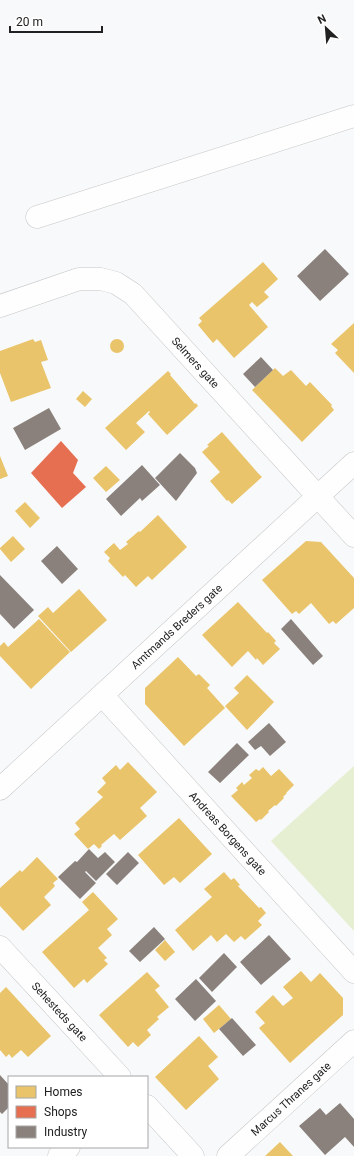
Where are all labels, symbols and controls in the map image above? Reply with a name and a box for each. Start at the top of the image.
scale bar [10,8,102,34]
north arrow [306,8,346,48]
text: N [315,12,328,27]
text: 20 m [16,15,43,29]
street label: Selmers gate [169,334,222,391]
street label: Amtmands Breders gate [128,581,225,672]
street label: Andreas Borgens gate [187,789,269,878]
street label: Sehesteds gate [29,979,90,1044]
street label: Marcus Thranes gate [248,1059,333,1138]
legend [8,1076,148,1148]
text: Homes [44,1085,82,1099]
text: Shops [44,1105,78,1119]
text: Industry [44,1125,88,1139]

